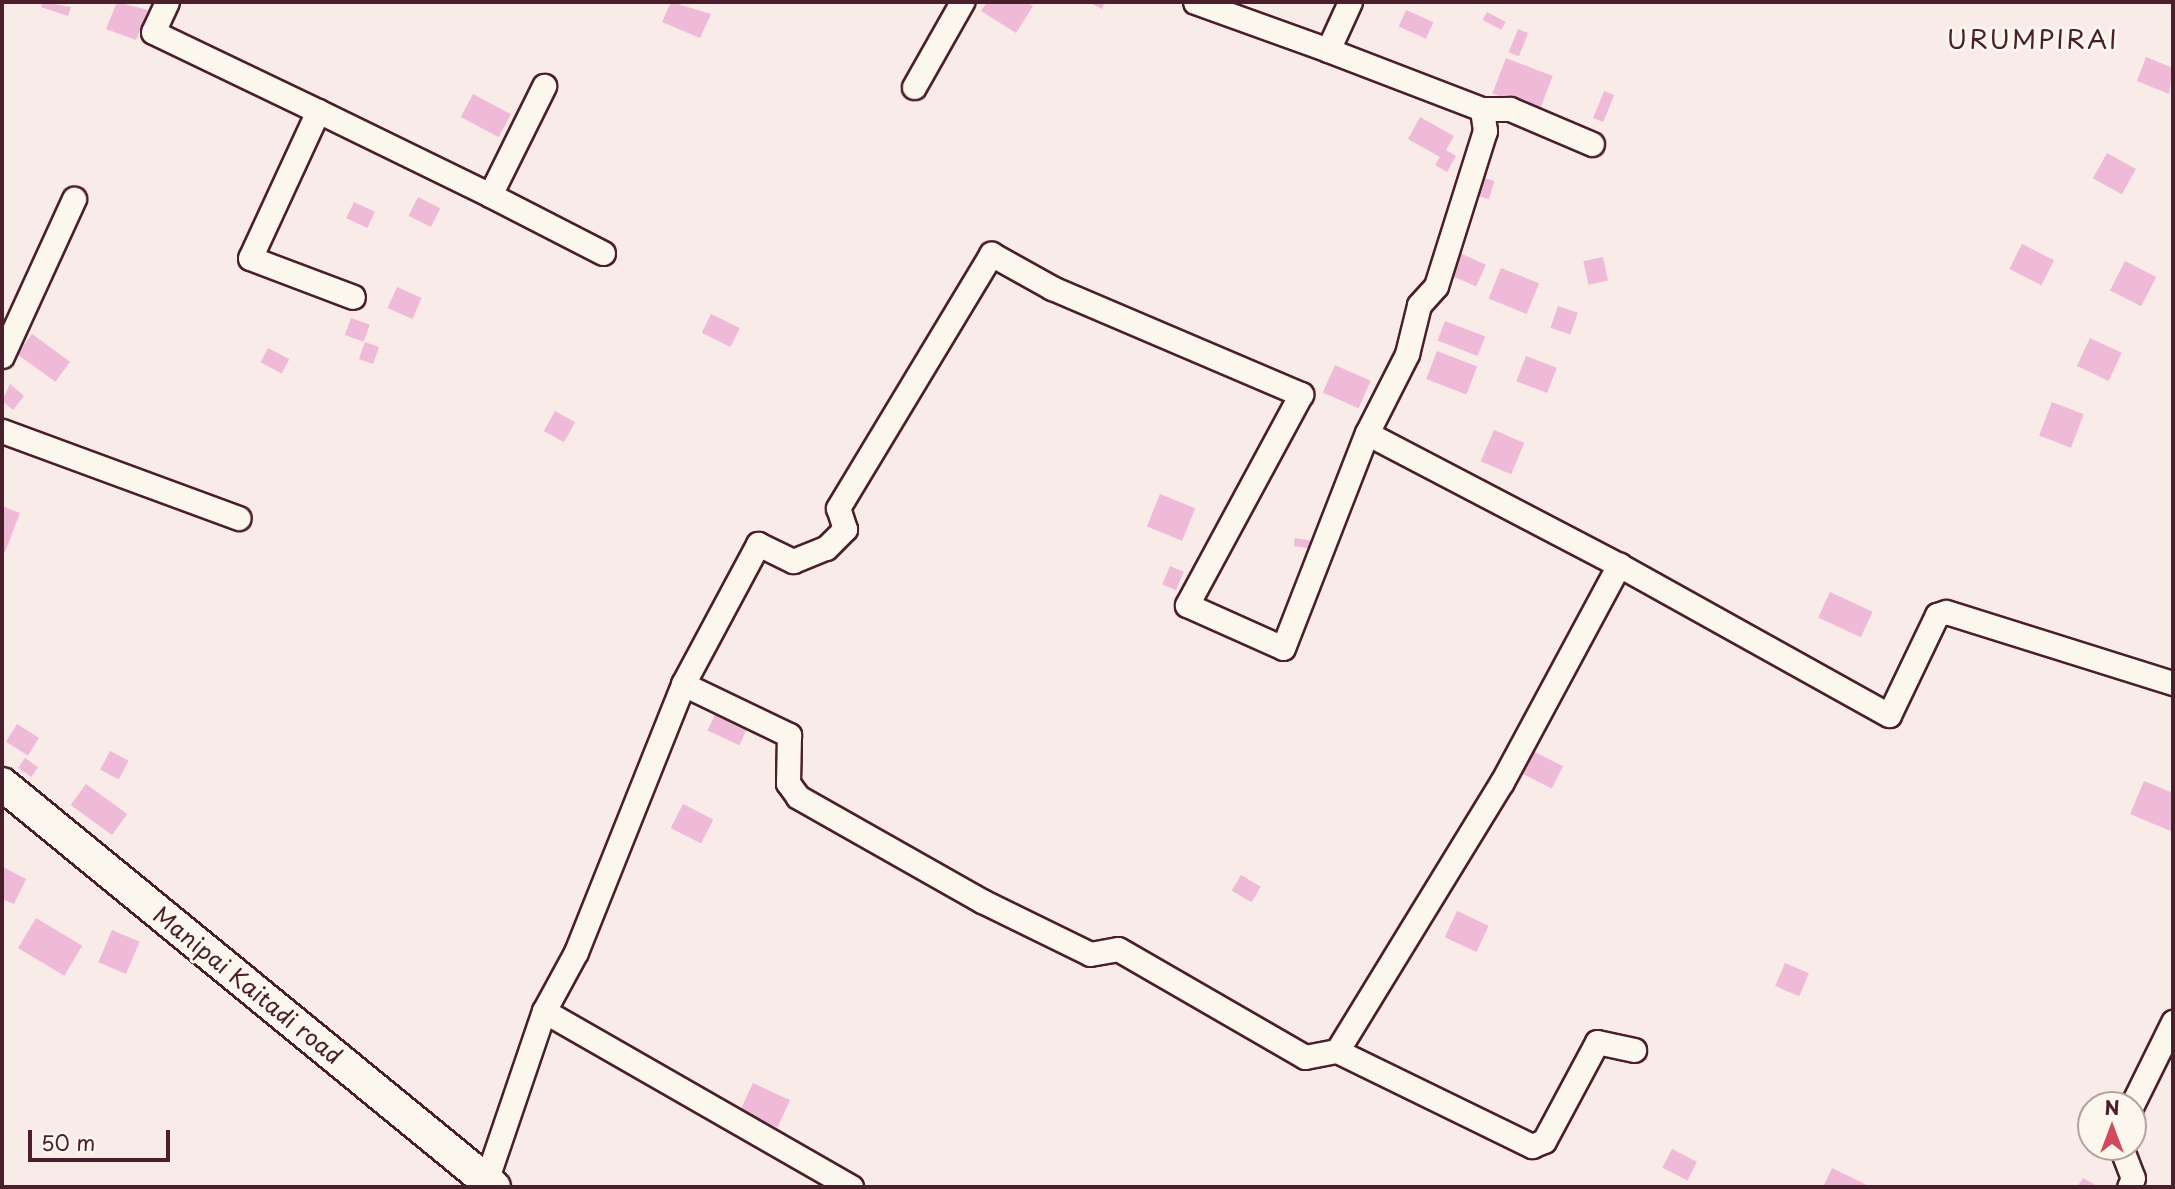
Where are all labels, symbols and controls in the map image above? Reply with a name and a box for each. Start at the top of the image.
district label: URUMPIRAI [1949,23,2117,55]
street label: Manipai Kaitadi road [148,900,348,1070]
north arrow [2077,1091,2147,1161]
text: N [2104,1093,2120,1121]
scale bar [32,1116,173,1160]
text: 50 m [41,1126,95,1158]

